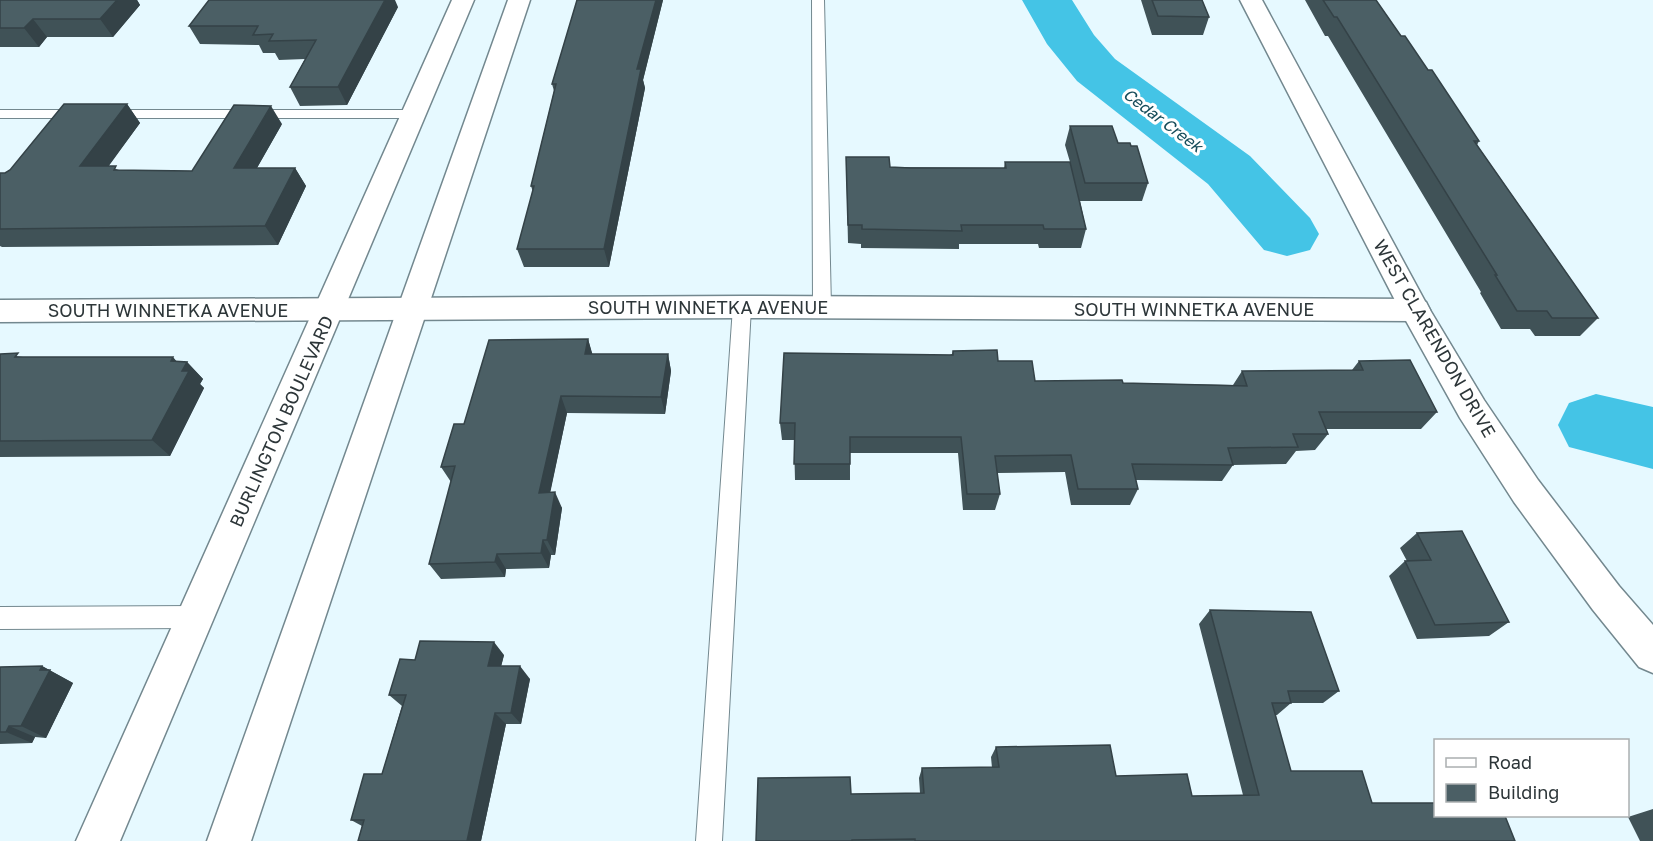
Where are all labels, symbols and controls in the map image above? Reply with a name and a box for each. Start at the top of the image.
water label: Cedar Creek [1120,84,1208,157]
street label: WEST CLARENDON DRIVE [1369,235,1501,441]
street label: SOUTH WINNETKA AVENUE [588,296,828,318]
street label: SOUTH WINNETKA AVENUE [1074,298,1314,320]
street label: SOUTH WINNETKA AVENUE [48,299,288,321]
street label: BURLINGTON BOULEVARD [224,312,338,530]
legend [1434,739,1629,817]
text: Road [1488,751,1532,773]
text: Building [1488,781,1559,803]

